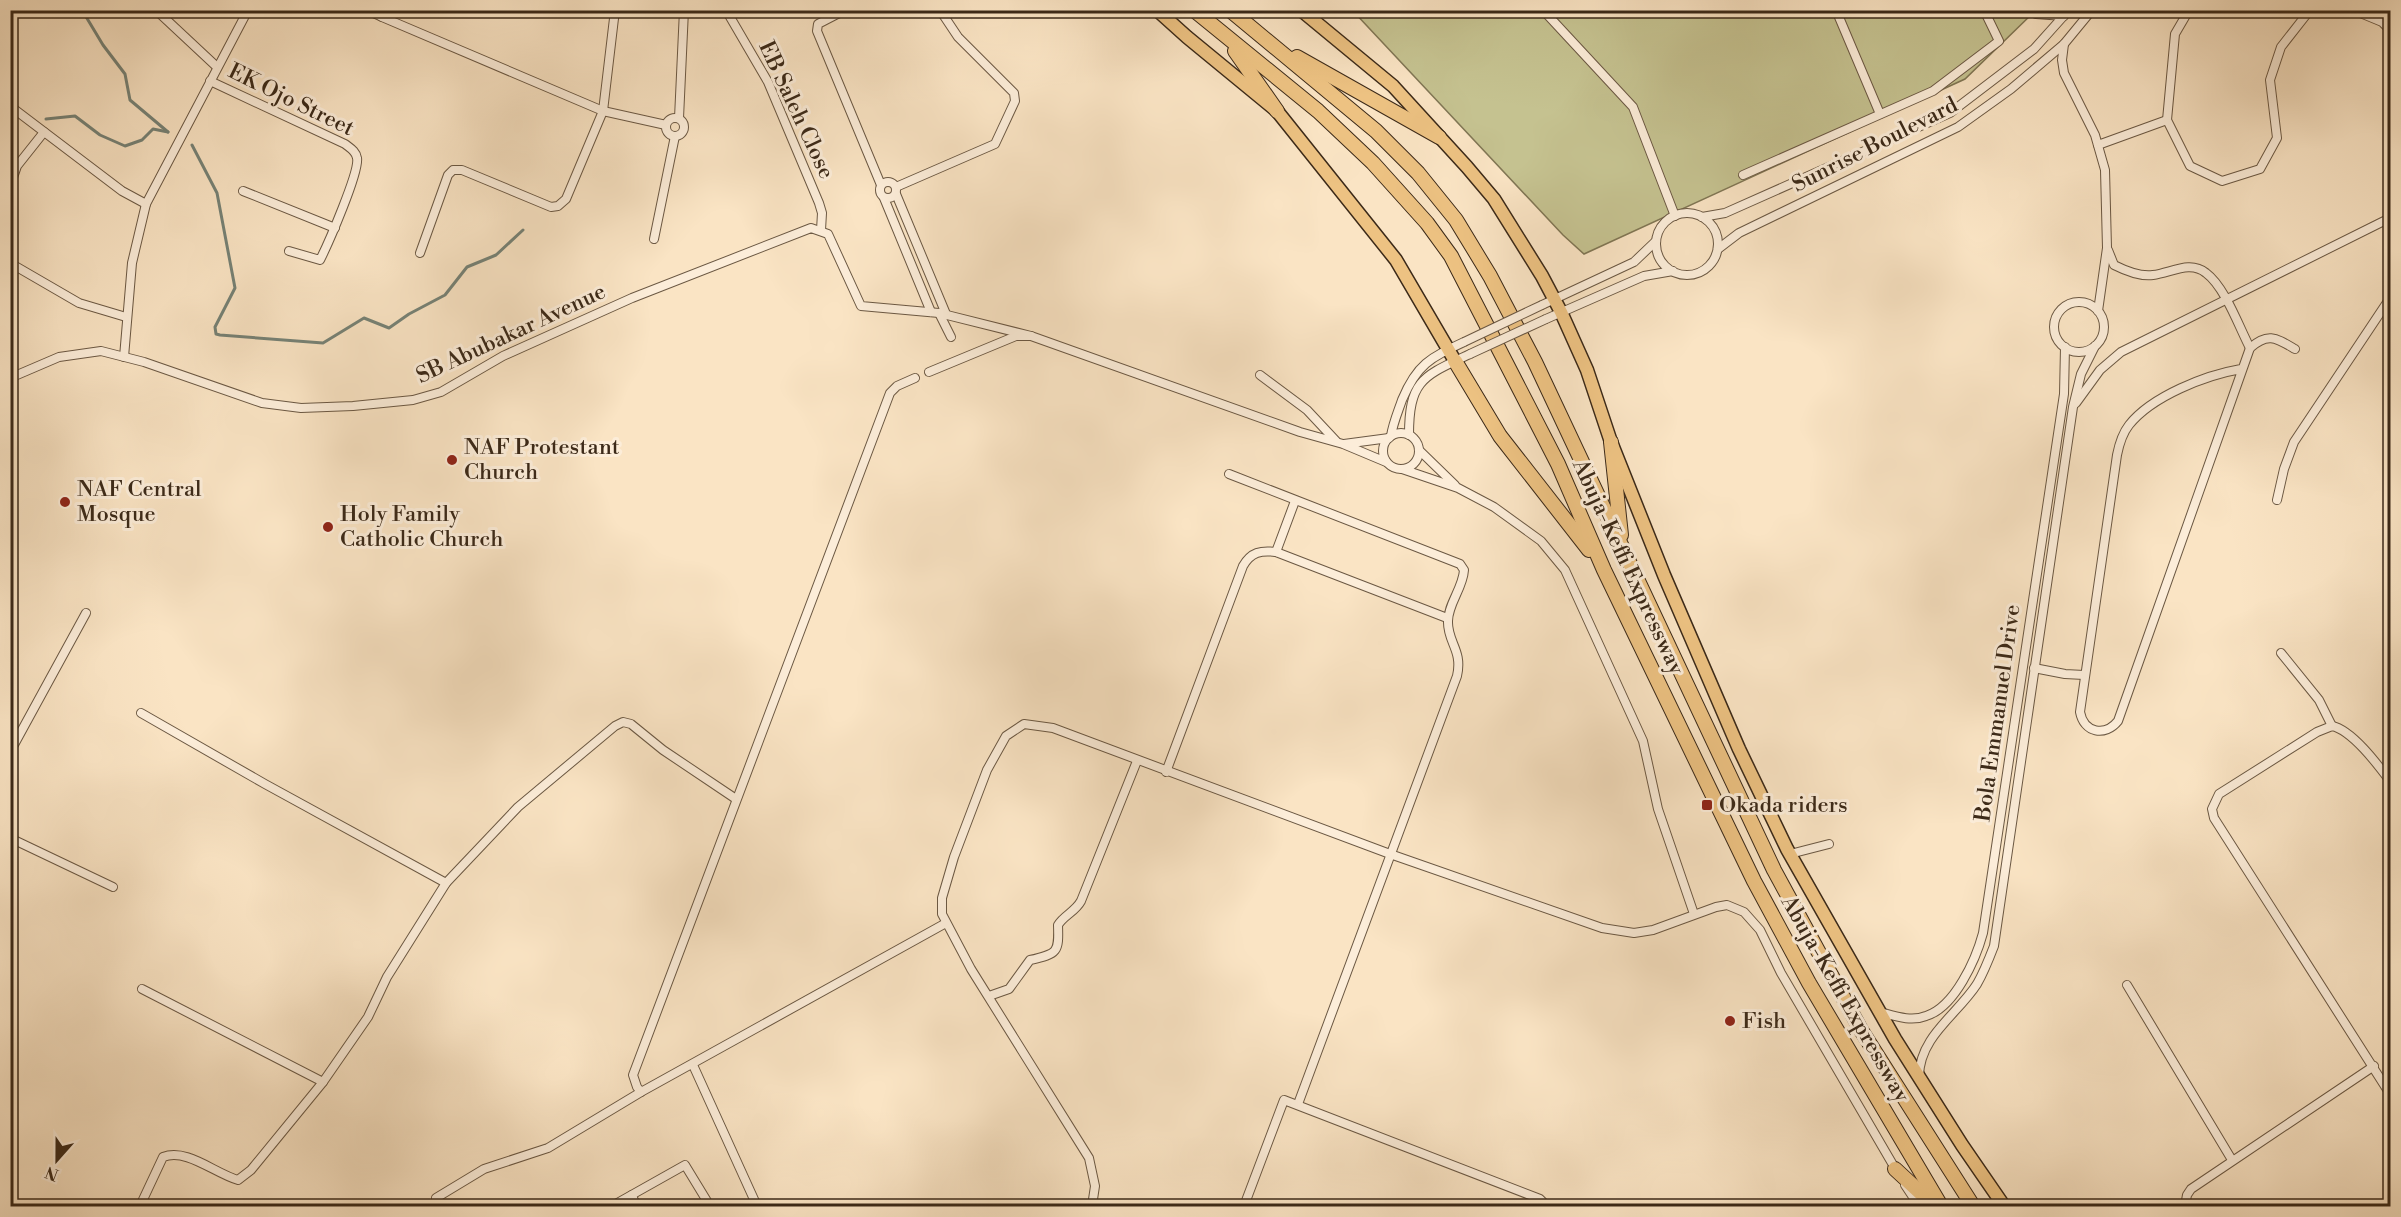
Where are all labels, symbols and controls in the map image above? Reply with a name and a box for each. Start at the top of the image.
street label: EB Saleh Close [752,37,840,183]
street label: EK Ojo Street [224,58,359,142]
street label: Sunrise Boulevard [1788,91,1963,198]
street label: SB Abubakar Avenue [412,278,610,390]
place label: NAF Protestant Church [464,434,620,486]
marker: NAF Protestant Church [445,453,459,467]
street label: Abuja-Keffi Expressway [1566,454,1690,679]
place label: NAF Central Mosque [77,476,202,528]
marker: NAF Central Mosque [58,495,72,509]
place label: Holy Family Catholic Church [340,501,503,553]
marker: Holy Family Catholic Church [321,520,335,534]
street label: Bola Emmanuel Drive [1969,603,2027,824]
place label: Okada riders [1719,792,1848,819]
marker: Okada riders [1700,798,1714,812]
street label: Abuja-Keffi Expressway [1774,890,1915,1107]
place label: Fish [1742,1008,1786,1035]
marker: Fish [1723,1014,1737,1028]
north arrow [27,1130,87,1190]
text: N [42,1161,61,1185]

